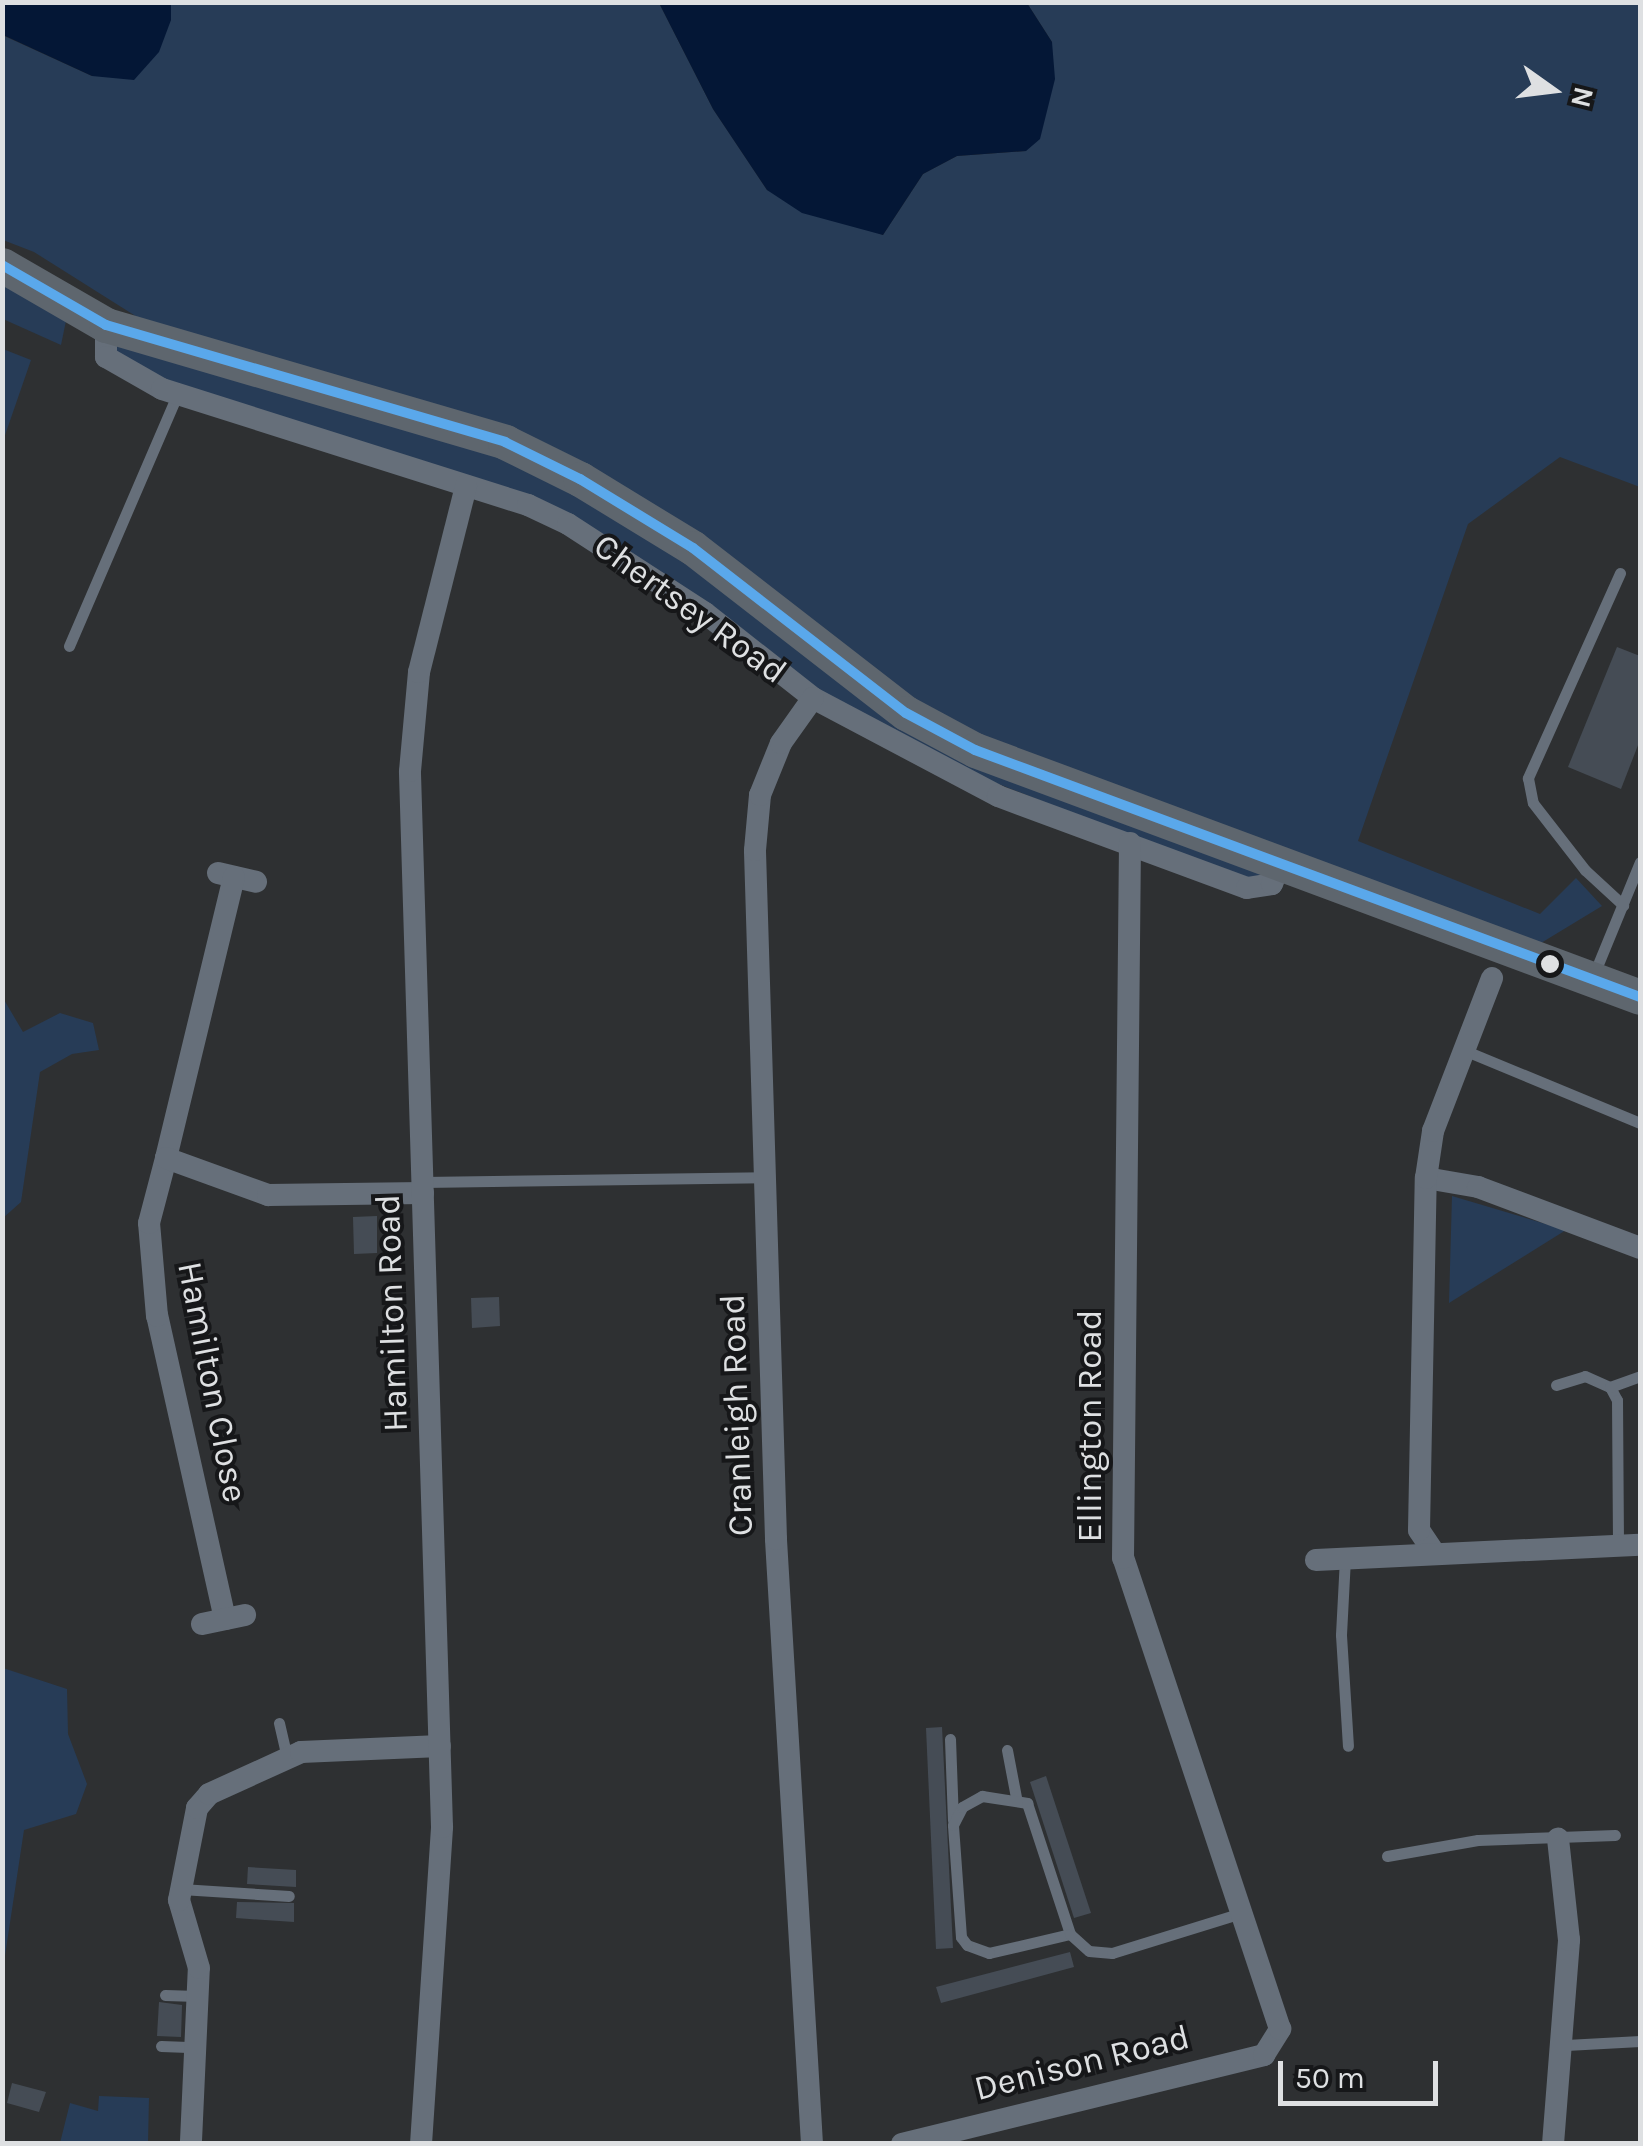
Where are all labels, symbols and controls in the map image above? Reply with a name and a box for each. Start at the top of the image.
north arrow [1503,40,1603,140]
text: N [1564,84,1601,111]
street label: Chertsey Road [585,525,795,693]
unlabelled marker [1540,954,1560,974]
street label: Hamilton Road [367,1193,417,1433]
street label: Hamilton Close [168,1258,256,1506]
street label: Cranleigh Road [712,1293,762,1537]
street label: Ellington Road [1069,1310,1111,1542]
street label: Denison Road [970,2016,1194,2110]
scale bar [1283,2041,1443,2103]
text: 50 m [1295,2060,1365,2096]

